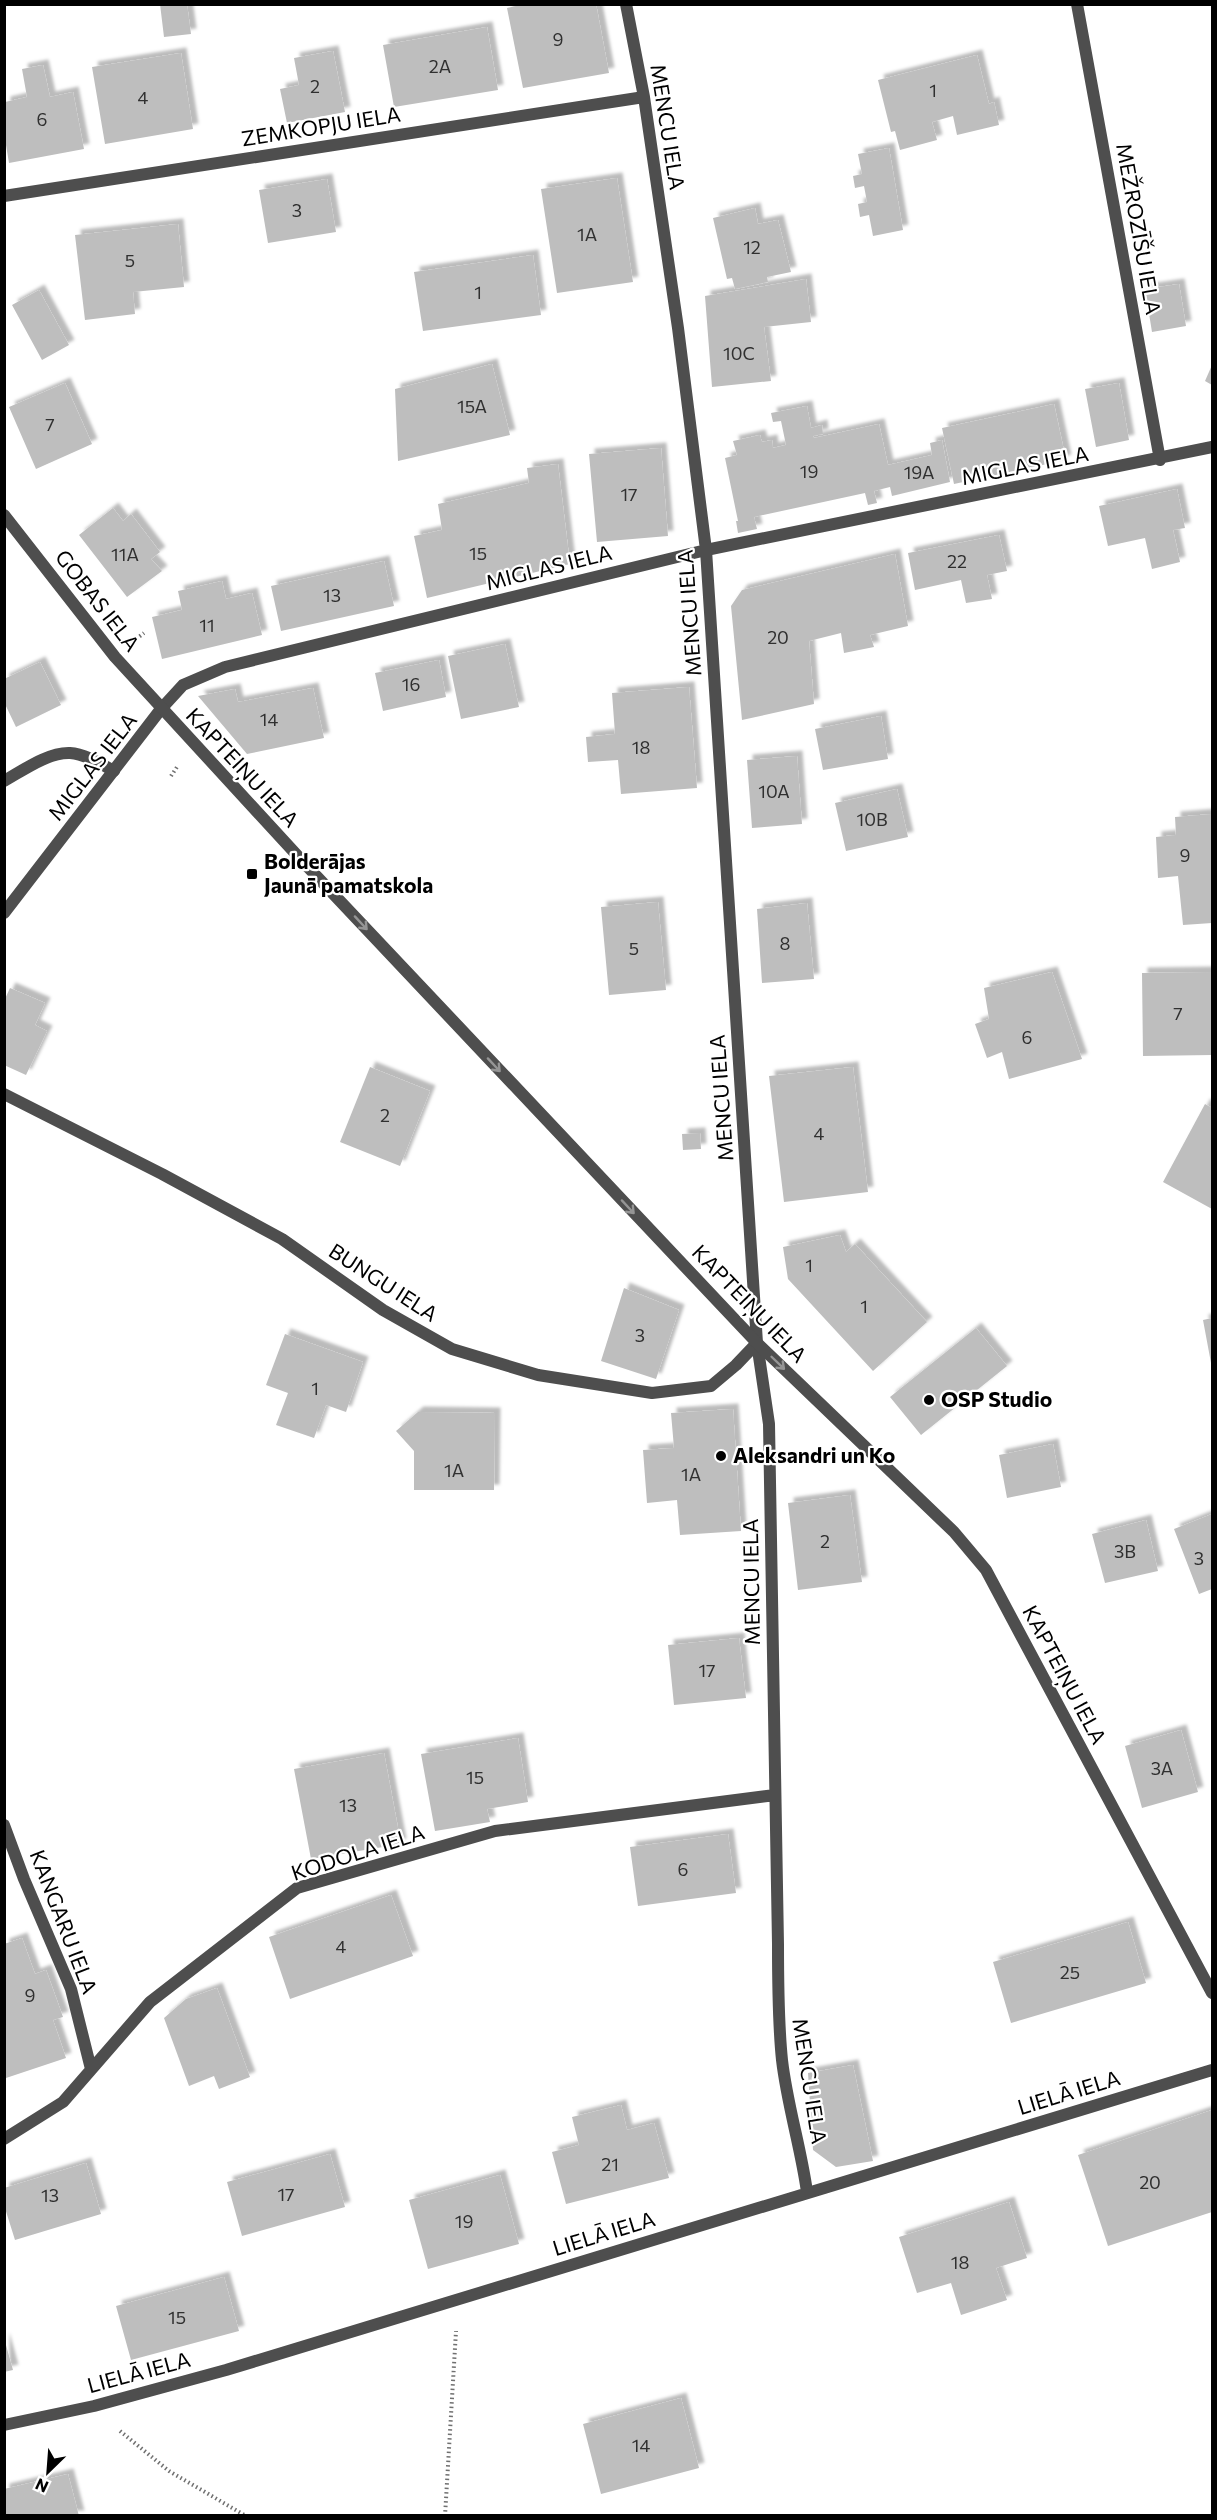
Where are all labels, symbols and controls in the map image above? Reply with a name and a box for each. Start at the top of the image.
house number: 9 [553,28,563,50]
house number: 2A [429,55,451,77]
street label: MENCU IELA [646,62,691,191]
house number: 2 [310,75,320,97]
house number: 1 [929,79,937,101]
house number: 4 [138,86,149,108]
street label: ZEMKOPJU IELA [239,101,402,150]
house number: 6 [37,108,47,130]
street label: MEŽROZĪŠU IELA [1112,141,1167,316]
house number: 3 [292,199,302,221]
house number: 1A [577,223,597,245]
house number: 12 [743,236,761,258]
house number: 5 [125,249,135,271]
house number: 1 [474,281,482,303]
house number: 10C [723,342,755,364]
house number: 15A [457,395,487,417]
house number: 7 [45,413,55,435]
street label: MIGLAS IELA [959,440,1090,489]
house number: 19 [800,460,818,482]
house number: 19A [904,461,934,483]
house number: 17 [620,483,638,505]
street label: MIGLAS IELA [483,539,614,594]
house number: 15 [469,542,487,564]
house number: 11A [111,543,139,565]
street label: GOBAS IELA [51,544,146,656]
street label: MENCU IELA [672,549,705,677]
house number: 22 [947,550,967,572]
house number: 13 [323,584,341,606]
house number: 11 [199,614,215,636]
house number: 20 [767,626,789,648]
house number: 16 [402,673,420,695]
street label: KAPTEIŅU IELA [180,702,305,833]
street label: MIGLAS IELA [42,708,141,825]
house number: 14 [260,708,278,730]
house number: 18 [632,736,650,758]
house number: 10A [758,780,790,802]
house number: 10B [856,808,888,830]
house number: 9 [1180,844,1190,866]
place label: Bolderājas Jaunā pamatskola [264,848,433,897]
marker: Bolderājas Jaunā pamatskola [245,867,259,881]
one-way arrow [353,915,367,930]
house number: 8 [780,932,791,954]
house number: 5 [629,937,639,959]
house number: 7 [1173,1002,1183,1024]
house number: 6 [1022,1026,1032,1048]
street label: MENCU IELA [704,1034,737,1162]
one-way arrow [487,1057,502,1072]
house number: 2 [380,1104,390,1126]
house number: 4 [814,1122,825,1144]
one-way arrow [621,1199,635,1214]
street label: BUNGU IELA [325,1237,443,1326]
street label: KAPTEIŅU IELA [686,1239,812,1368]
house number: 1 [805,1254,813,1276]
house number: 1 [860,1295,868,1317]
house number: 3 [635,1324,645,1346]
one-way arrow [770,1355,785,1370]
house number: 1 [311,1377,319,1399]
place label: OSP Studio [941,1386,1052,1411]
marker: OSP Studio [922,1393,936,1407]
place label: Aleksandri un Ko [733,1442,895,1467]
marker: Aleksandri un Ko [714,1449,728,1463]
house number: 1A [444,1459,464,1481]
house number: 1A [681,1463,701,1485]
street label: MENCU IELA [737,1518,764,1646]
house number: 2 [820,1530,830,1552]
house number: 3B [1114,1540,1136,1562]
house number: 3 [1194,1547,1204,1569]
street label: KAPTEIŅU IELA [1016,1601,1112,1749]
house number: 17 [698,1659,716,1681]
house number: 3A [1151,1757,1173,1779]
house number: 15 [466,1766,484,1788]
house number: 13 [339,1794,357,1816]
street label: KODOLA IELA [288,1818,427,1885]
street label: KANGARU IELA [25,1846,103,1997]
house number: 6 [678,1858,688,1880]
house number: 4 [336,1935,347,1957]
house number: 25 [1060,1961,1080,1983]
house number: 9 [25,1984,35,2006]
street label: MENCU IELA [788,2016,833,2145]
street label: LIELĀ IELA [1014,2064,1123,2119]
house number: 21 [601,2153,619,2175]
house number: 20 [1139,2171,1161,2193]
house number: 17 [277,2183,295,2205]
house number: 13 [41,2184,59,2206]
street label: LIELĀ IELA [549,2205,658,2260]
house number: 19 [455,2210,473,2232]
house number: 18 [951,2251,969,2273]
house number: 15 [168,2306,186,2328]
street label: LIELĀ IELA [84,2346,193,2397]
house number: 14 [632,2434,650,2456]
north arrow [18,2442,78,2502]
text: N [32,2475,51,2497]

